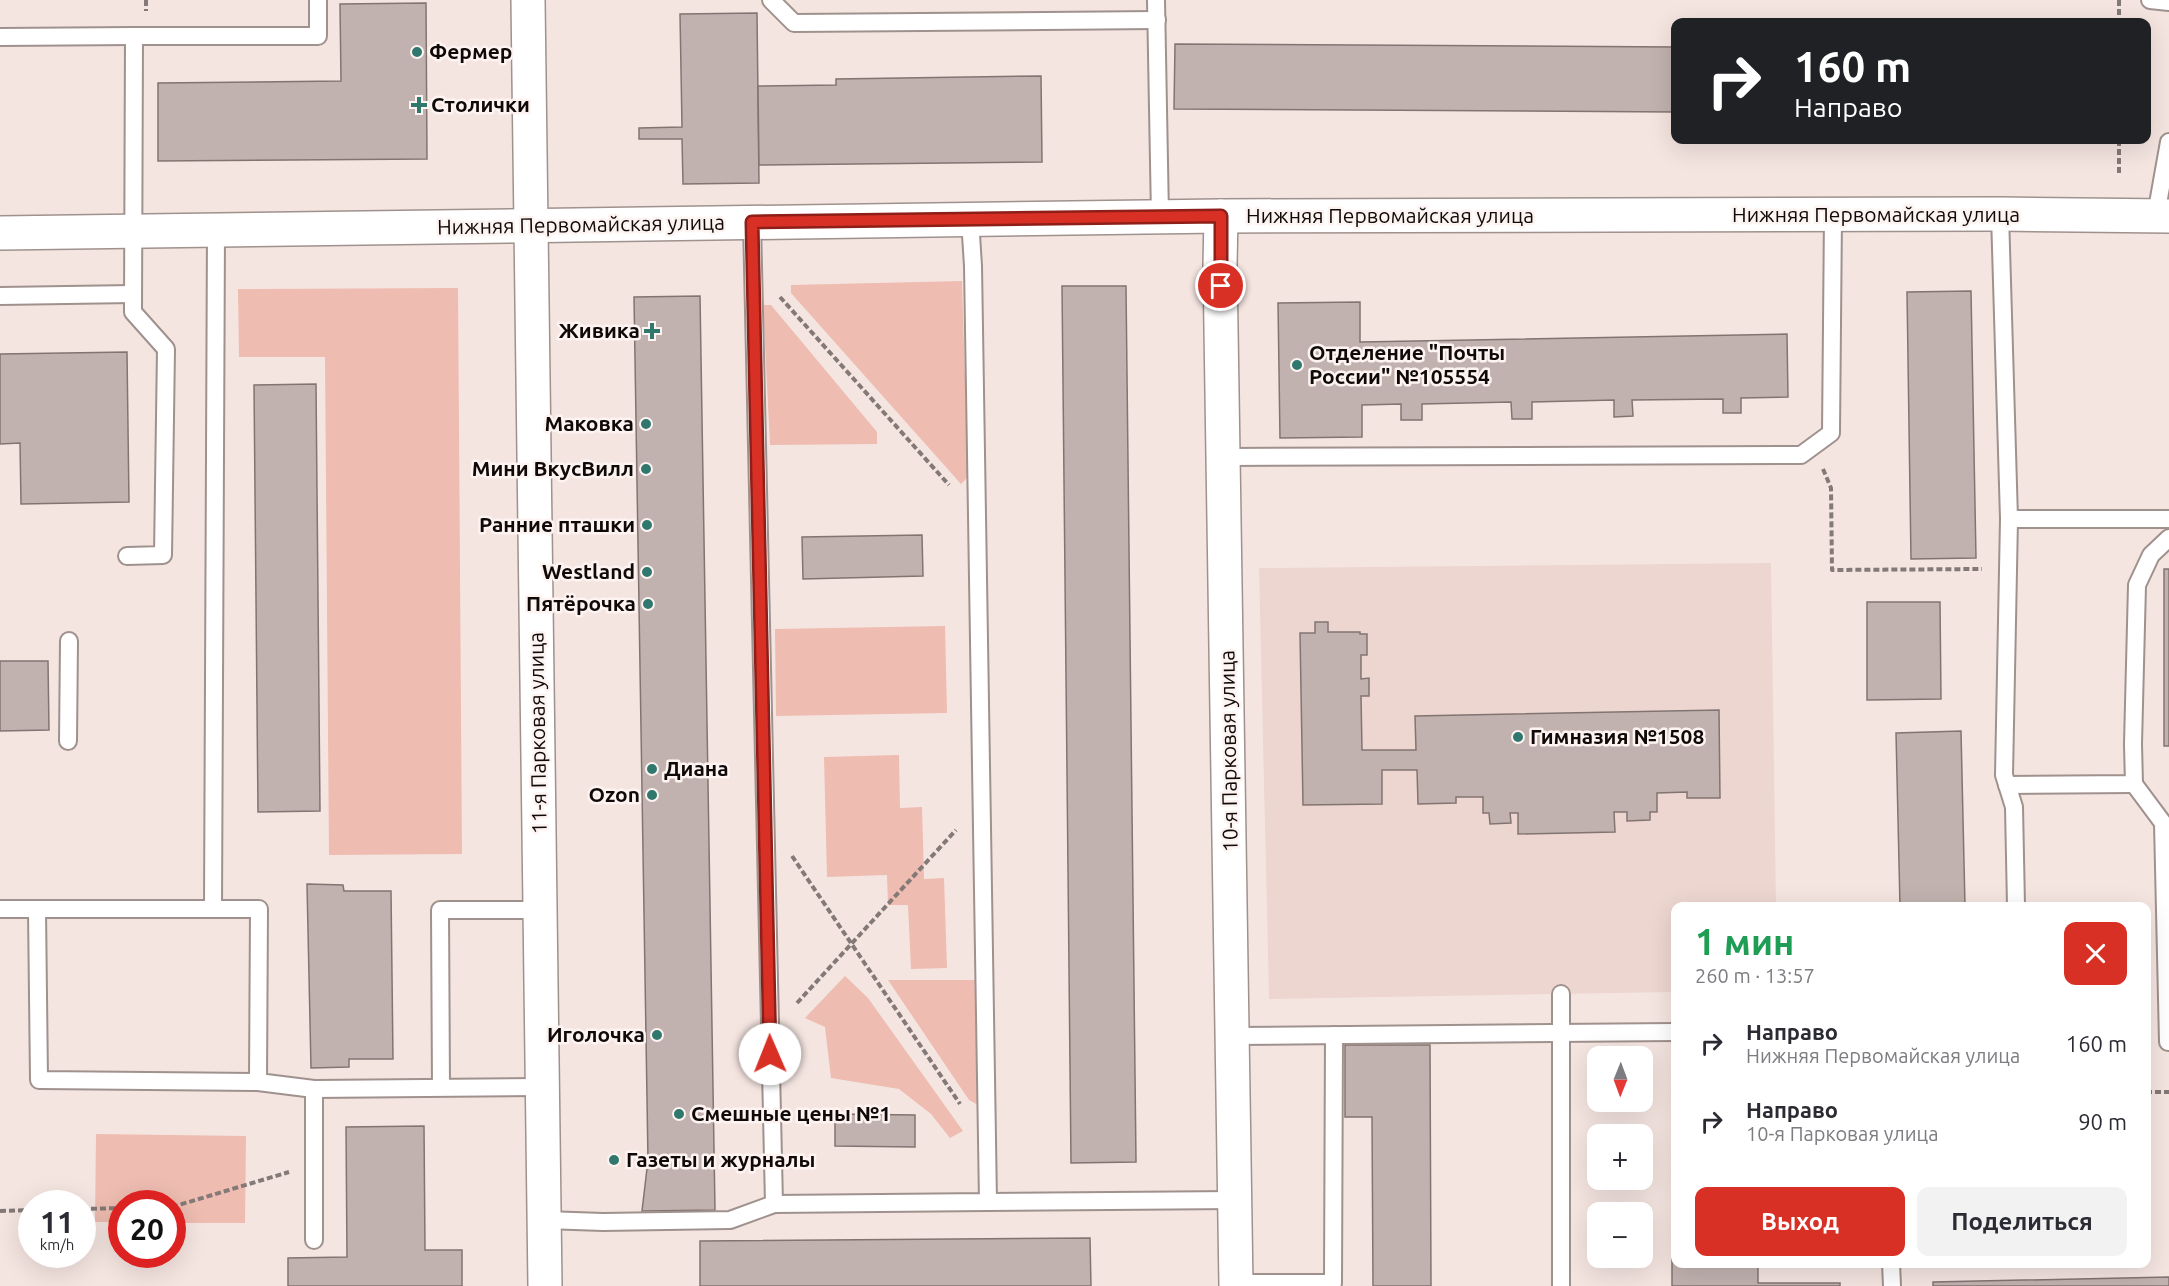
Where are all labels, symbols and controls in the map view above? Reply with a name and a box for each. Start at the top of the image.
place label: Фермер [429,39,512,63]
icon: right [1695,42,1773,120]
text: 160 m [1794,43,1911,90]
marker: Фермер [410,45,424,59]
place label: Столички [431,92,530,116]
text: Направо [1794,92,1903,122]
marker: Столички [412,98,426,112]
street label: Нижняя Первомайская улица [1732,202,2020,226]
street label: Нижняя Первомайская улица [1246,203,1534,227]
street label: Нижняя Первомайская улица [437,209,725,239]
pin [1195,260,1246,311]
icon: arrive [1204,269,1237,302]
place label: Живика [559,318,640,342]
marker: Живика [645,324,659,338]
place label: Отделение "Почты России" №105554 [1309,340,1505,388]
marker: Отделение "Почты России" №105554 [1290,358,1304,372]
place label: Маковка [545,411,634,435]
marker: Маковка [639,417,653,431]
place label: Мини ВкусВилл [472,456,634,480]
marker: Мини ВкусВилл [639,462,653,476]
place label: Ранние пташки [479,512,635,536]
marker: Ранние пташки [640,518,654,532]
place label: Westland [542,559,635,583]
marker: Westland [640,565,654,579]
place label: Пятёрочка [526,591,636,615]
marker: Пятёрочка [641,597,655,611]
street label: 11-я Парковая улица [523,632,551,834]
street label: 10-я Парковая улица [1214,650,1242,852]
place label: Гимназия №1508 [1530,724,1704,748]
marker: Гимназия №1508 [1511,730,1525,744]
place label: Диана [664,756,729,780]
marker: Диана [645,762,659,776]
place label: Ozon [589,782,640,806]
marker: Ozon [645,788,659,802]
text: 1 мин [1695,921,1794,962]
button: close [2064,922,2127,985]
text: 260 m · 13:57 [1695,964,1815,987]
text: Направо [1746,1019,1838,1044]
place label: Иголочка [547,1022,645,1046]
position arrow [738,1022,802,1086]
icon: right [1695,1027,1728,1060]
marker: Иголочка [650,1028,664,1042]
text: 160 m [2066,1031,2127,1056]
text: Нижняя Первомайская улица [1746,1044,2020,1067]
north arrow [1587,1046,1653,1112]
map controls [1587,1046,1653,1268]
text: Направо [1746,1097,1838,1122]
place label: Смешные цены №1 [691,1101,891,1125]
icon: right [1695,1105,1728,1138]
marker: Смешные цены №1 [672,1107,686,1121]
text: 90 m [2078,1109,2127,1134]
text: 10-я Парковая улица [1746,1122,1938,1145]
button: + [1587,1124,1653,1190]
place label: Газеты и журналы [626,1147,815,1171]
marker: Газеты и журналы [607,1153,621,1167]
button: Выход [1695,1187,1905,1256]
button: Поделиться [1917,1187,2127,1256]
speed limit sign: 20 [108,1190,186,1268]
button: − [1587,1202,1653,1268]
text: 11 [40,1205,74,1239]
text: km/h [40,1236,74,1253]

